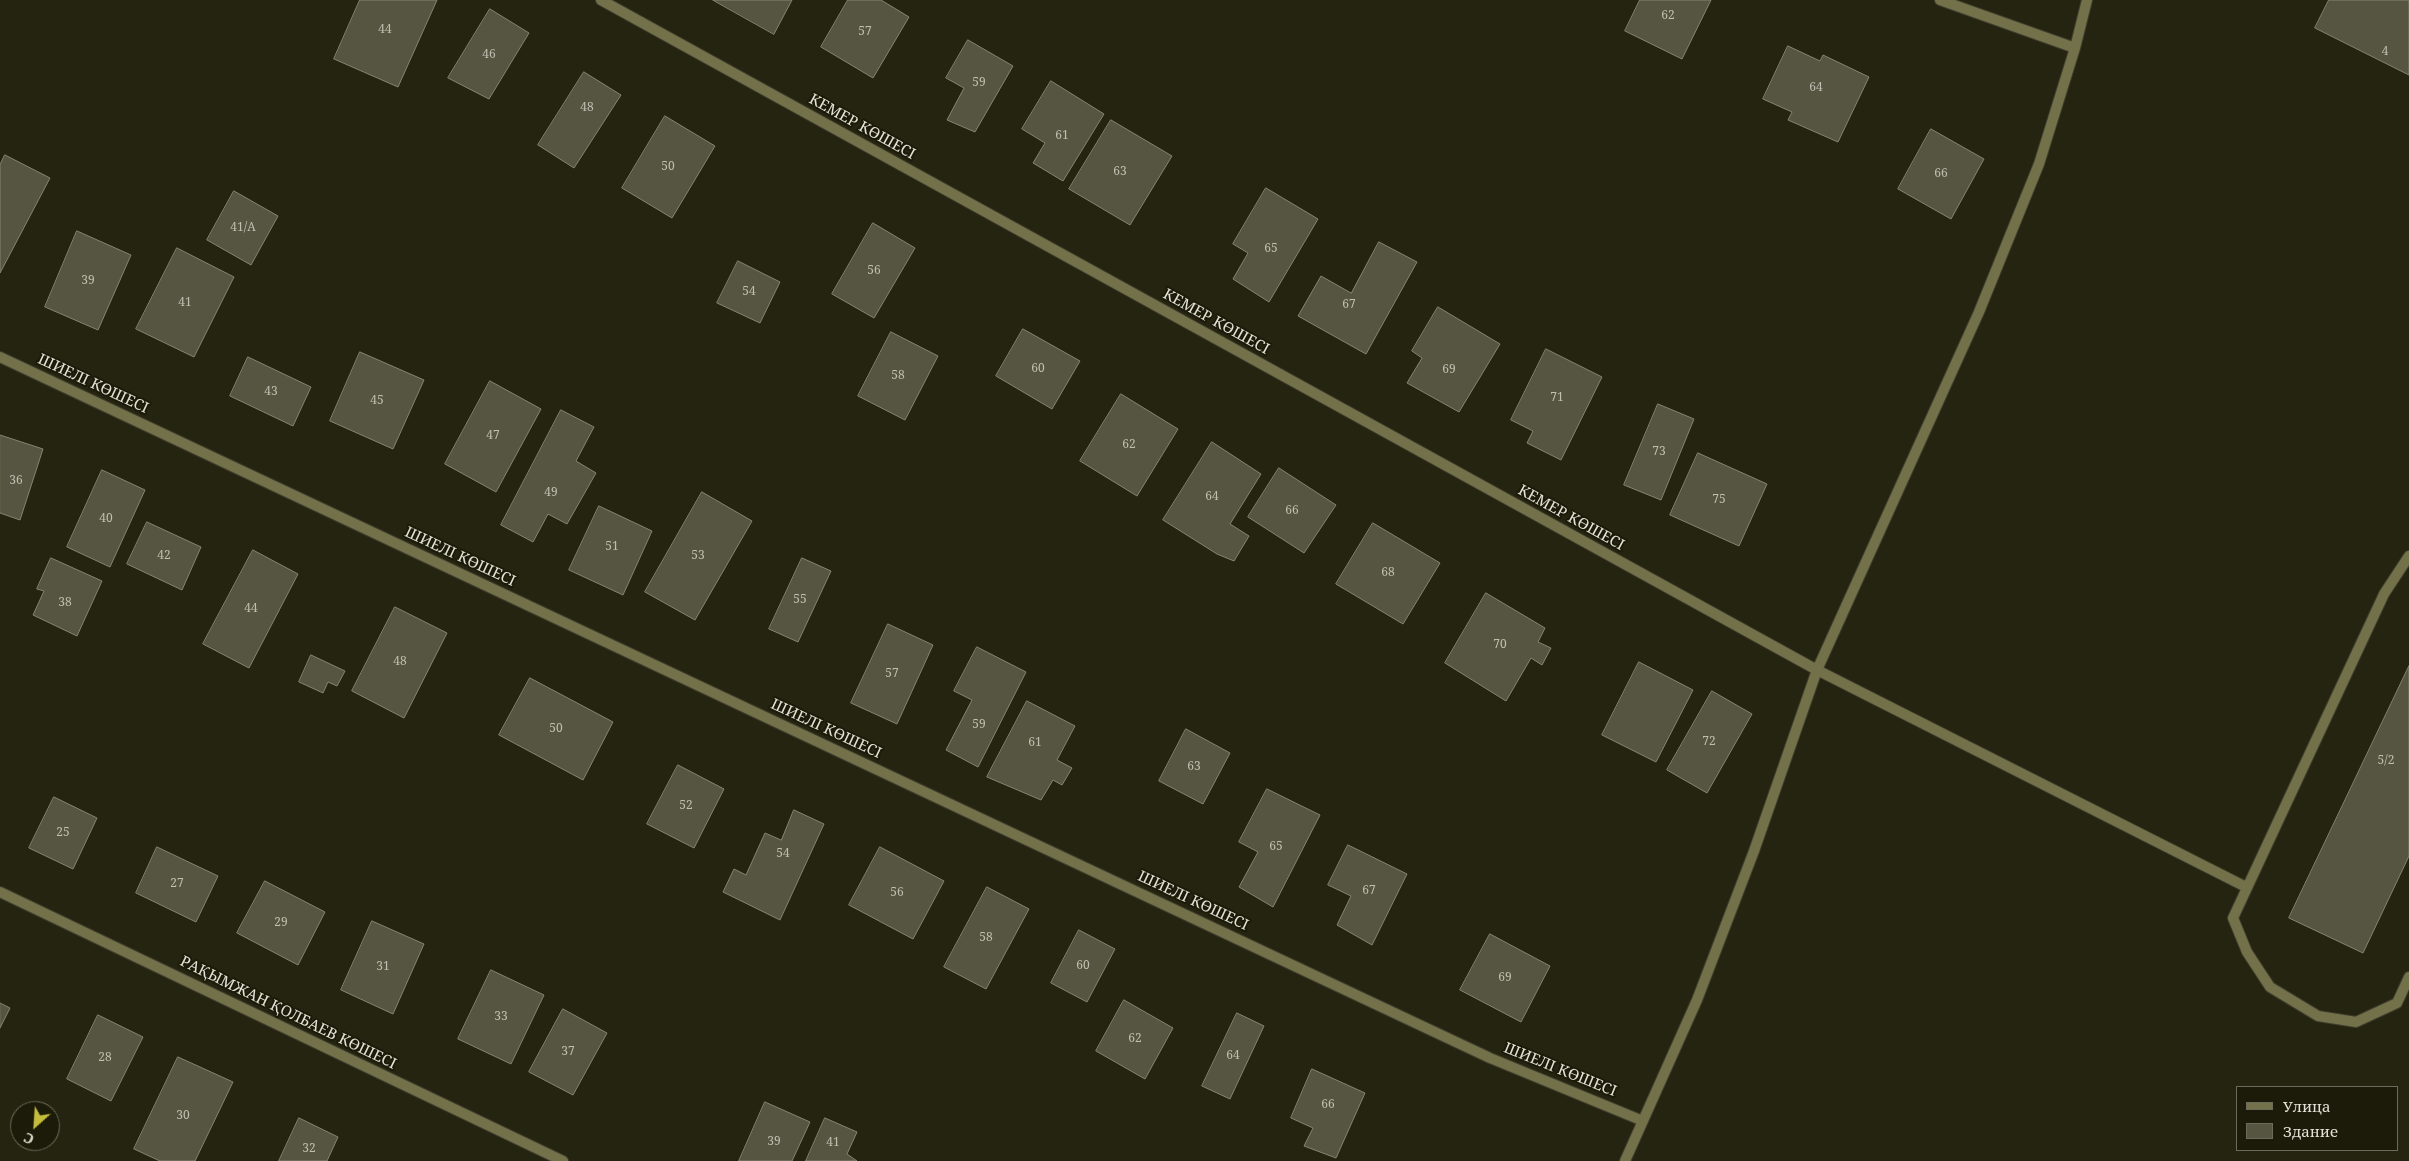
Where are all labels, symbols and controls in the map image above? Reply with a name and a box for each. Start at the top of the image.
house number: 62 [1661,9,1675,23]
house number: 44 [378,23,392,37]
house number: 57 [858,25,872,39]
house number: 4 [2382,45,2388,59]
house number: 46 [482,48,496,62]
house number: 59 [972,76,986,90]
house number: 64 [1809,81,1823,95]
street label: КЕМЕР КӨШЕСІ [806,90,918,164]
house number: 48 [580,101,594,115]
house number: 61 [1055,129,1069,143]
house number: 50 [661,160,675,174]
house number: 63 [1113,165,1127,179]
house number: 66 [1934,167,1948,181]
house number: 41/А [230,221,256,235]
house number: 65 [1264,242,1278,256]
house number: 56 [867,264,881,278]
house number: 39 [81,274,95,288]
house number: 54 [742,285,756,299]
street label: КЕМЕР КӨШЕСІ [1160,285,1272,359]
house number: 41 [178,296,192,310]
house number: 67 [1342,298,1356,312]
street label: ШИЕЛІ КӨШЕСІ [35,350,151,418]
house number: 60 [1031,362,1045,376]
house number: 69 [1442,363,1456,377]
house number: 58 [891,369,905,383]
house number: 43 [264,385,278,399]
house number: 71 [1550,391,1564,405]
house number: 45 [370,394,384,408]
house number: 47 [486,429,500,443]
house number: 62 [1122,438,1136,452]
house number: 73 [1652,445,1666,459]
house number: 36 [9,474,23,488]
street label: КЕМЕР КӨШЕСІ [1515,481,1627,555]
house number: 49 [544,486,558,500]
house number: 64 [1205,490,1219,504]
house number: 75 [1712,493,1726,507]
house number: 66 [1285,504,1299,518]
house number: 40 [99,512,113,526]
street label: ШИЕЛІ КӨШЕСІ [402,523,518,591]
house number: 51 [605,540,619,554]
house number: 42 [157,549,171,563]
house number: 53 [691,549,705,563]
house number: 68 [1381,566,1395,580]
house number: 55 [793,593,807,607]
house number: 38 [58,596,72,610]
house number: 44 [244,602,258,616]
house number: 70 [1493,638,1507,652]
house number: 48 [393,655,407,669]
house number: 57 [885,667,899,681]
street label: ШИЕЛІ КӨШЕСІ [768,695,884,763]
house number: 59 [972,718,986,732]
house number: 50 [549,722,563,736]
house number: 72 [1702,735,1716,749]
house number: 61 [1028,736,1042,750]
house number: 5/2 [2378,754,2394,768]
house number: 63 [1187,760,1201,774]
house number: 52 [679,799,693,813]
house number: 25 [56,826,70,840]
house number: 65 [1269,840,1283,854]
house number: 54 [776,847,790,861]
street label: ШИЕЛІ КӨШЕСІ [1135,867,1251,935]
house number: 27 [170,877,184,891]
house number: 67 [1362,884,1376,898]
house number: 56 [890,886,904,900]
house number: 29 [274,916,288,930]
house number: 58 [979,931,993,945]
street label: РАҚЫМЖАН ҚОЛБАЕВ КӨШЕСІ [177,953,399,1073]
house number: 60 [1076,959,1090,973]
house number: 31 [376,960,390,974]
house number: 69 [1498,971,1512,985]
house number: 33 [494,1010,508,1024]
house number: 62 [1128,1032,1142,1046]
street label: ШИЕЛІ КӨШЕСІ [1501,1039,1619,1101]
house number: 37 [561,1045,575,1059]
house number: 64 [1226,1049,1240,1063]
house number: 28 [98,1051,112,1065]
legend [2236,1086,2399,1151]
text: Улица [2283,1096,2331,1116]
house number: 66 [1321,1098,1335,1112]
north arrow [10,1101,60,1151]
house number: 30 [176,1109,190,1123]
text: Здание [2283,1121,2338,1141]
text: С [20,1128,37,1150]
house number: 39 [767,1135,781,1149]
house number: 41 [826,1136,840,1150]
house number: 32 [302,1142,316,1156]

